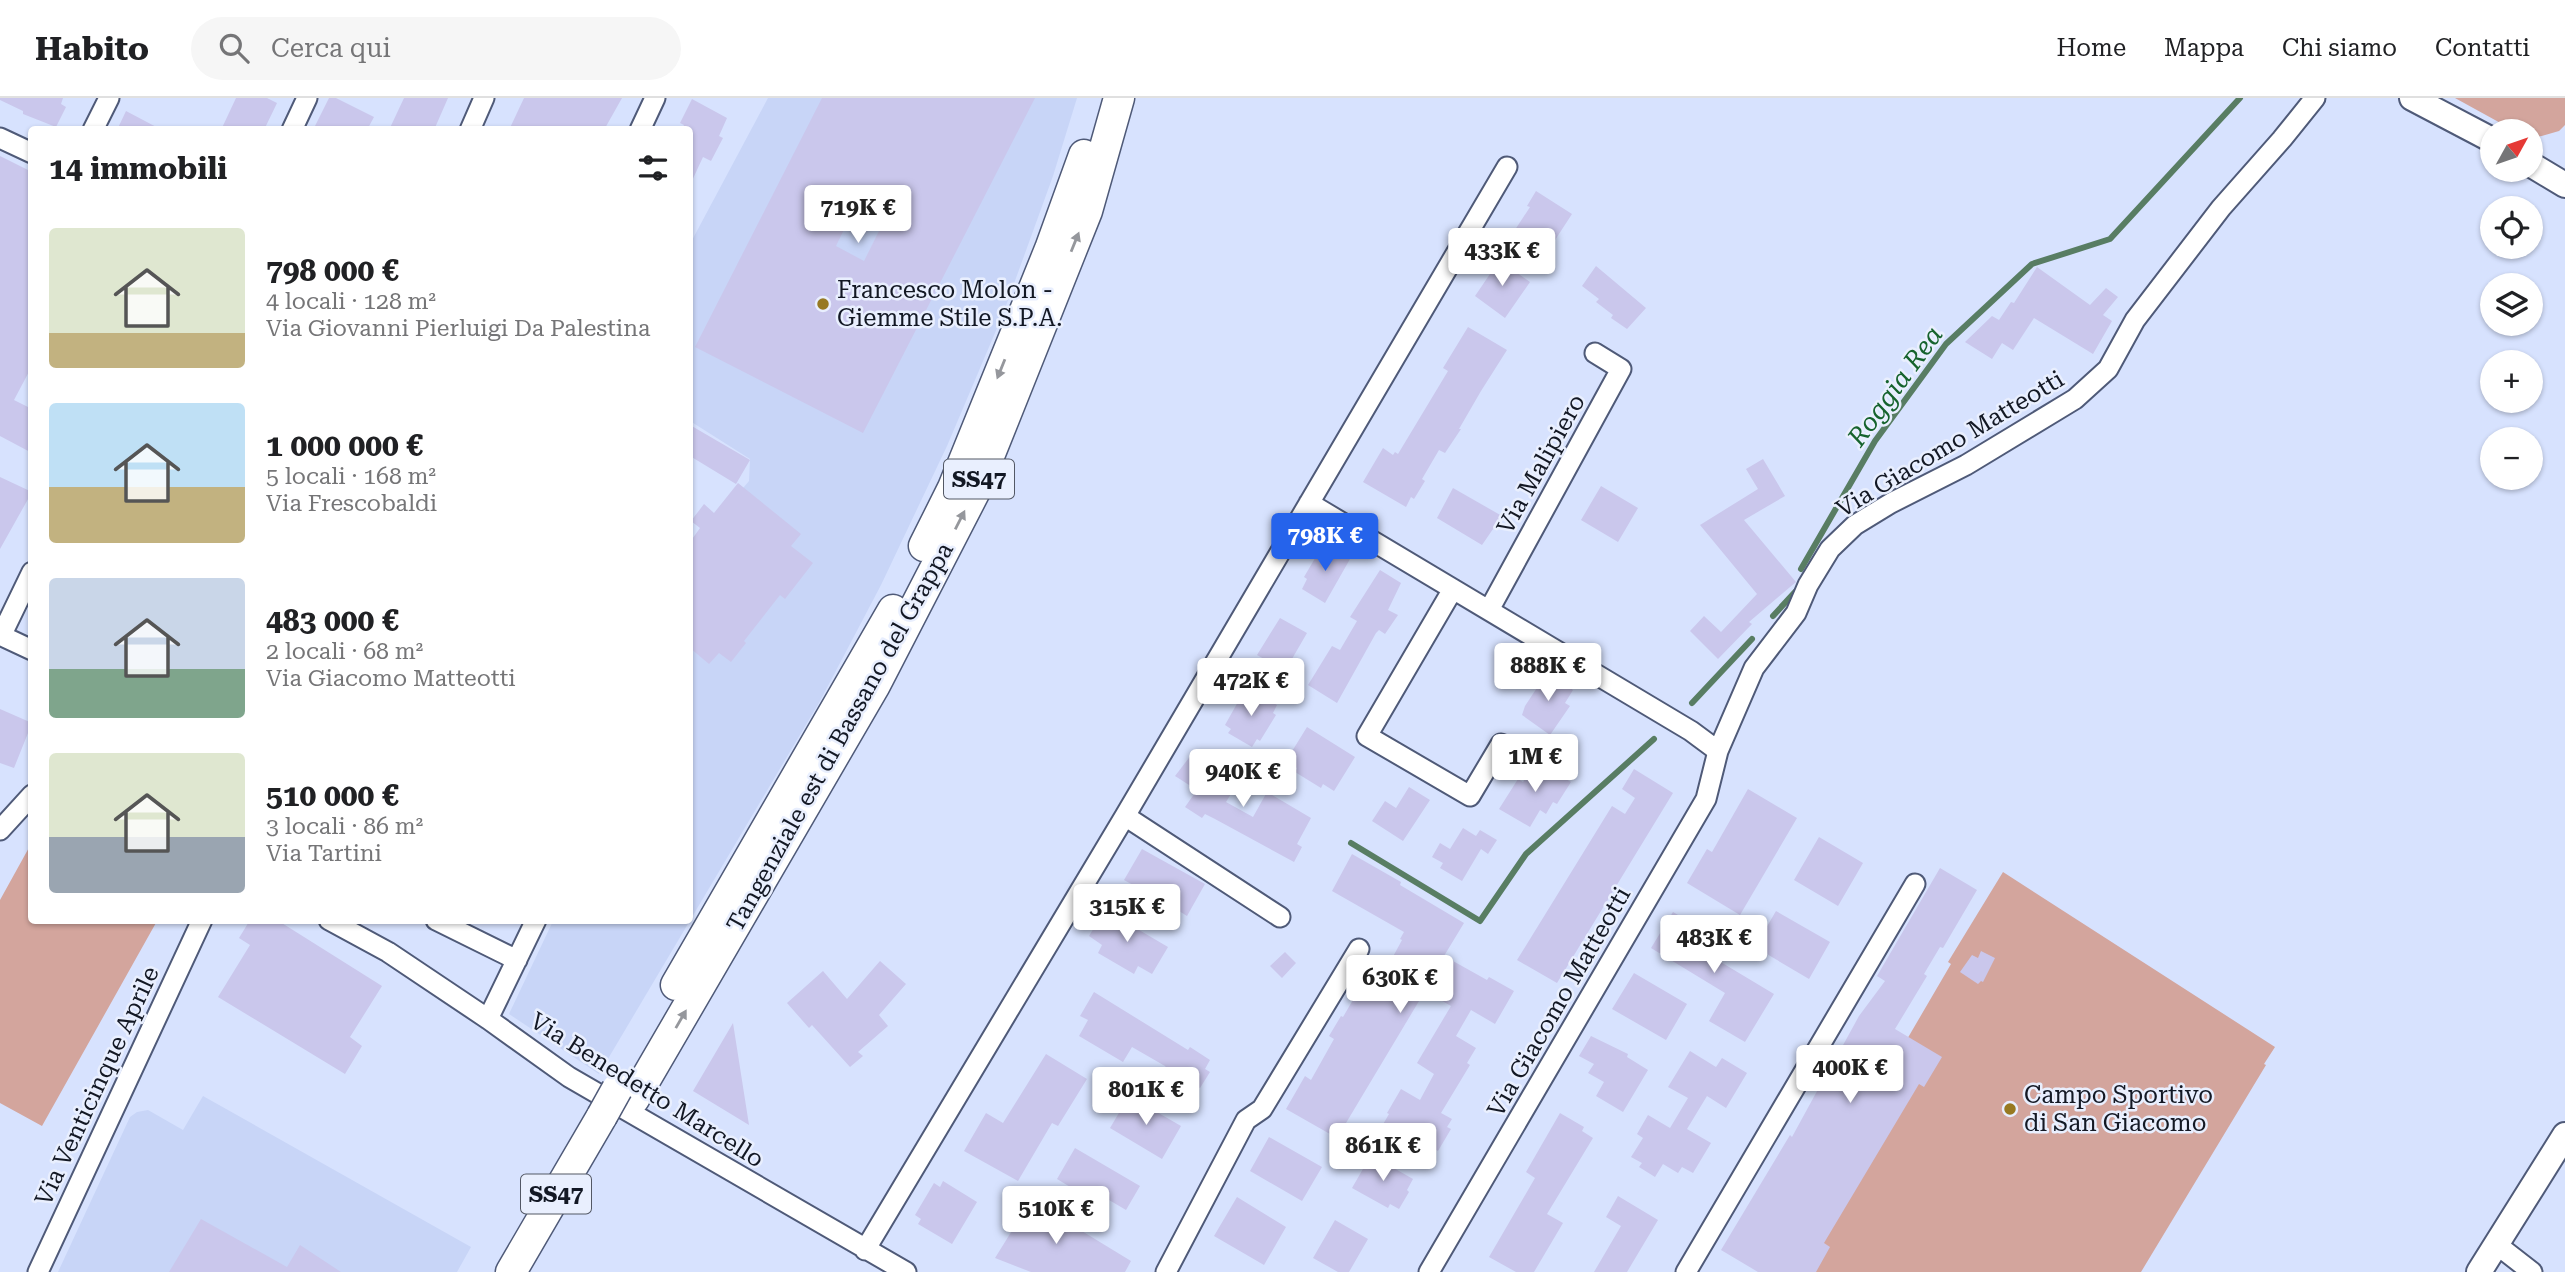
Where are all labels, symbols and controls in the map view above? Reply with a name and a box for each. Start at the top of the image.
search box [191,17,681,80]
text: Habito [35,29,149,68]
icon: search [215,29,253,67]
text: Cerca qui [271,33,391,63]
text: Home [2057,34,2126,62]
text: Mappa [2164,34,2244,62]
text: Chi siamo [2282,34,2397,62]
text: Contatti [2435,34,2530,62]
north arrow [2480,119,2543,182]
map controls [2480,119,2543,490]
icon: filters [634,149,672,187]
text: 14 immobili [49,151,227,186]
pin: 719K € [801,186,915,245]
text: 719K € [820,194,896,221]
button: locate [2480,196,2543,259]
pin: 433K € [1445,228,1559,288]
one-way arrow [1070,231,1081,252]
text: 433K € [1464,237,1540,264]
text: 798 000 € [266,253,399,288]
icon: home [105,256,189,340]
button: layers [2480,273,2543,336]
place label: Francesco Molon - Giemme Stile S.P.A. [837,276,1063,332]
text: 4 locali · 128 m² [266,288,436,315]
marker: Francesco Molon - Giemme Stile S.P.A. [815,296,831,312]
text: Via Giovanni Pierluigi Da Palestina [266,315,651,342]
water label: Roggia Rea [1841,320,1949,453]
button: + [2480,350,2543,413]
one-way arrow [996,358,1007,379]
street label: Via Giacomo Matteotti [1831,365,2069,523]
street label: Via Malipiero [1491,389,1591,539]
button: − [2480,427,2543,490]
text: 1 000 000 € [266,428,423,463]
icon: home [105,431,189,515]
road number: SS47 [944,460,1014,498]
text: 5 locali · 168 m² [266,463,436,490]
text: Via Frescobaldi [266,490,437,517]
one-way arrow [955,510,966,530]
pin: 798K € [1268,514,1382,573]
text: 798K € [1287,522,1363,549]
street label: Tangenziale est di Bassano del Grappa [721,538,959,936]
text: 483 000 € [266,603,399,638]
icon: home [105,606,189,690]
text: 2 locali · 68 m² [266,638,423,665]
pin: 888K € [1491,644,1605,703]
text: 888K € [1510,652,1586,679]
pin: 472K € [1194,658,1308,718]
text: Via Giacomo Matteotti [266,665,516,692]
text: 472K € [1213,667,1289,694]
pin: 1M € [1494,734,1576,794]
text: 1M € [1508,743,1562,770]
pin: 940K € [1186,750,1300,809]
text: 940K € [1205,758,1281,785]
text: 510 000 € [266,778,399,813]
icon: home [105,781,189,865]
text: 3 locali · 86 m² [266,813,423,840]
text: Via Tartini [266,840,382,867]
street label: Via Giacomo Matteotti [1482,882,1636,1122]
pin: 315K € [1070,884,1184,944]
text: 315K € [1089,893,1165,920]
pin: 483K € [1657,916,1771,975]
text: 483K € [1676,924,1752,951]
pin: 630K € [1343,956,1457,1015]
street label: Via Venticinque Aprile [29,962,165,1210]
text: 630K € [1362,964,1438,991]
street label: Via Benedetto Marcello [525,1007,769,1173]
one-way arrow [674,1009,686,1029]
pin: 400K € [1793,1046,1907,1105]
text: 400K € [1812,1054,1888,1081]
pin: 801K € [1089,1068,1203,1127]
text: 801K € [1108,1076,1184,1103]
place label: Campo Sportivo di San Giacomo [2024,1081,2213,1137]
marker: Campo Sportivo di San Giacomo [2002,1101,2018,1117]
pin: 861K € [1326,1124,1440,1183]
text: 861K € [1345,1132,1421,1159]
road number: SS47 [521,1175,591,1214]
pin: 510K € [999,1186,1113,1246]
text: 510K € [1018,1195,1094,1222]

